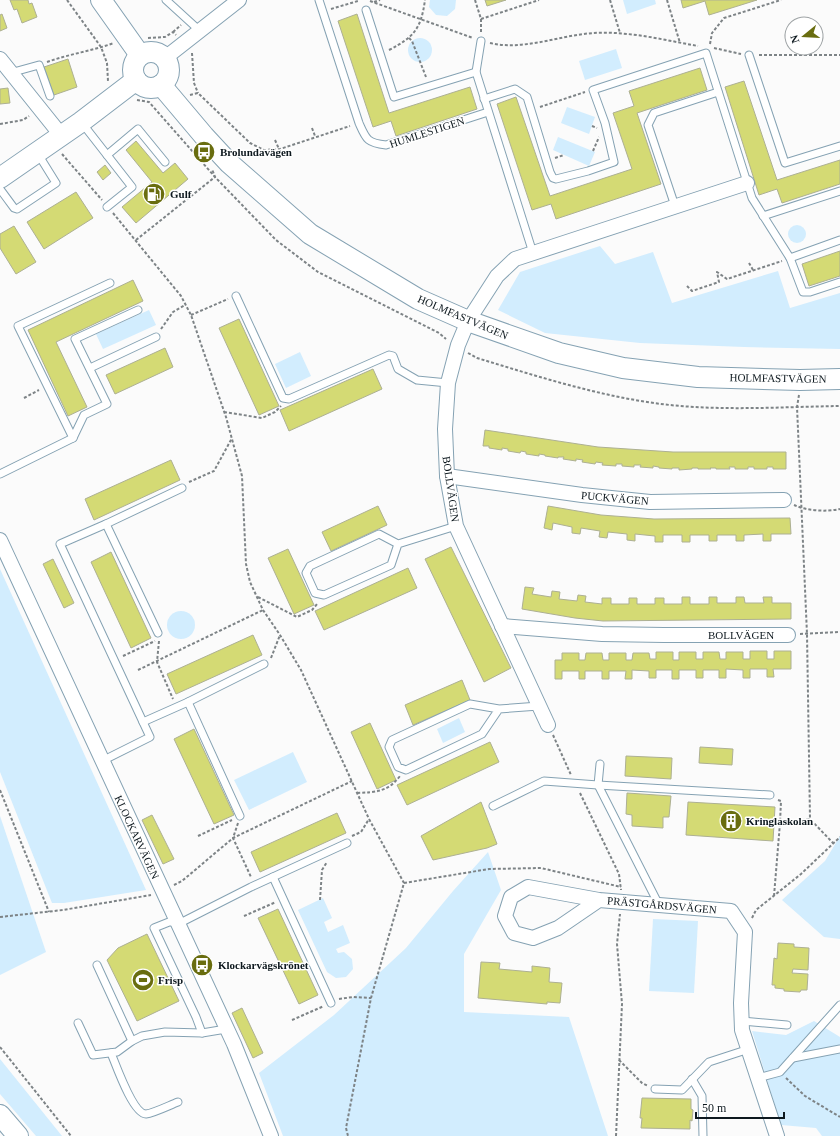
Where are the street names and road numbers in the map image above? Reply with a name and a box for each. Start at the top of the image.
street label: HUMLESTIGEN [388,114,466,150]
street label: HOLMFASTVÄGEN [416,293,510,341]
street label: HOLMFASTVÄGEN [729,371,827,385]
street label: BOLLVÄGEN [440,455,462,523]
street label: PUCKVÄGEN [581,489,649,507]
street label: BOLLVÄGEN [708,629,774,641]
street label: KLOCKARVÄGEN [112,793,162,881]
street label: PRÄSTGÅRDSVÄGEN [607,894,717,916]

